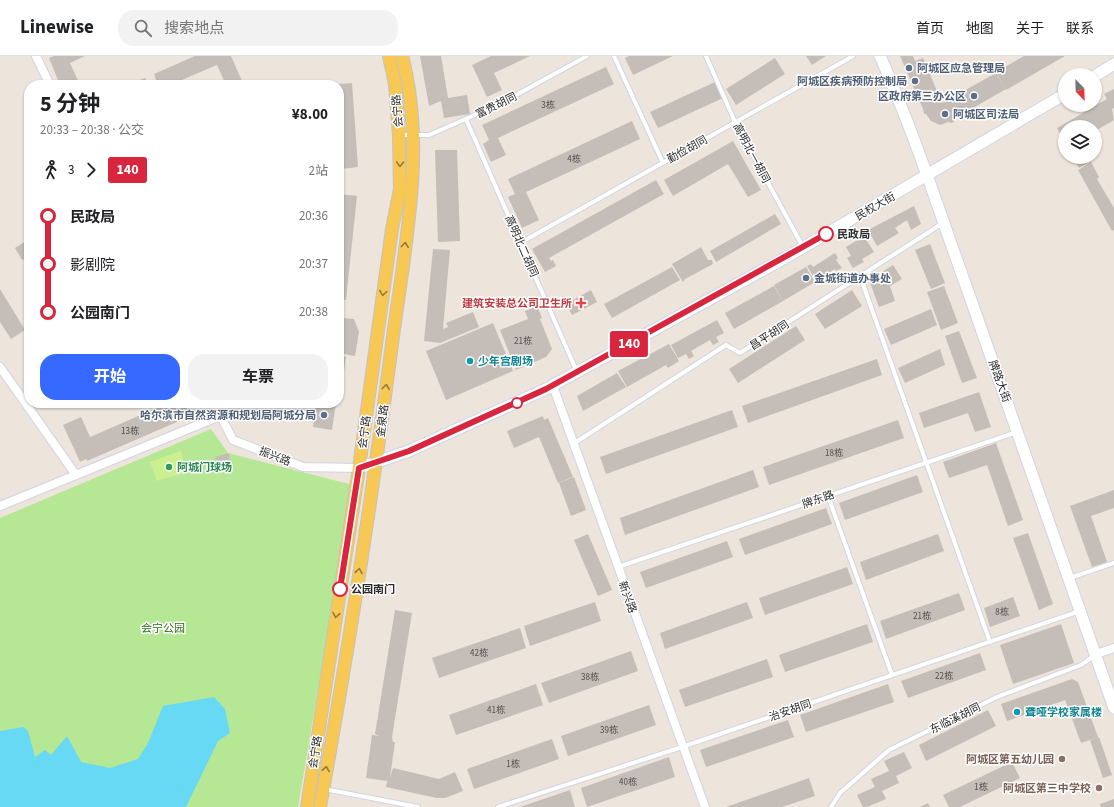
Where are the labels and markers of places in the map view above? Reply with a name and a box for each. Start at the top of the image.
place label: 阿城区应急管理局 [917,61,1005,76]
marker: 阿城区应急管理局 [904,63,914,73]
place label: 阿城区疾病预防控制局 [797,74,907,89]
marker: 阿城区疾病预防控制局 [910,76,920,86]
place label: 区政府第三办公区 [878,89,966,104]
marker: 区政府第三办公区 [969,91,979,101]
place label: 阿城区司法局 [953,107,1019,122]
marker: 阿城区司法局 [940,109,950,119]
marker: 民政局 [818,226,834,242]
place label: 民政局 [837,227,870,242]
place label: 金城街道办事处 [814,271,891,286]
marker: 金城街道办事处 [801,273,811,283]
place label: 建筑安装总公司卫生所 [462,296,572,311]
marker: 建筑安装总公司卫生所 [575,297,587,309]
place label: 少年宫剧场 [478,354,533,369]
marker: 少年宫剧场 [465,356,475,366]
unlabelled marker [511,397,523,409]
place label: 哈尔滨市自然资源和规划局阿城分局 [140,408,316,423]
marker: 哈尔滨市自然资源和规划局阿城分局 [319,410,329,420]
place label: 阿城门球场 [177,460,232,475]
marker: 阿城门球场 [164,462,174,472]
marker: 公园南门 [332,581,348,597]
place label: 公园南门 [351,582,395,597]
place label: 聋哑学校家属楼 [1025,705,1102,720]
marker: 聋哑学校家属楼 [1012,707,1022,717]
place label: 阿城区第五幼儿园 [966,752,1054,767]
marker: 阿城区第五幼儿园 [1057,754,1067,764]
place label: 阿城区第三中学校 [1003,781,1091,796]
marker: 阿城区第三中学校 [1094,783,1104,793]

